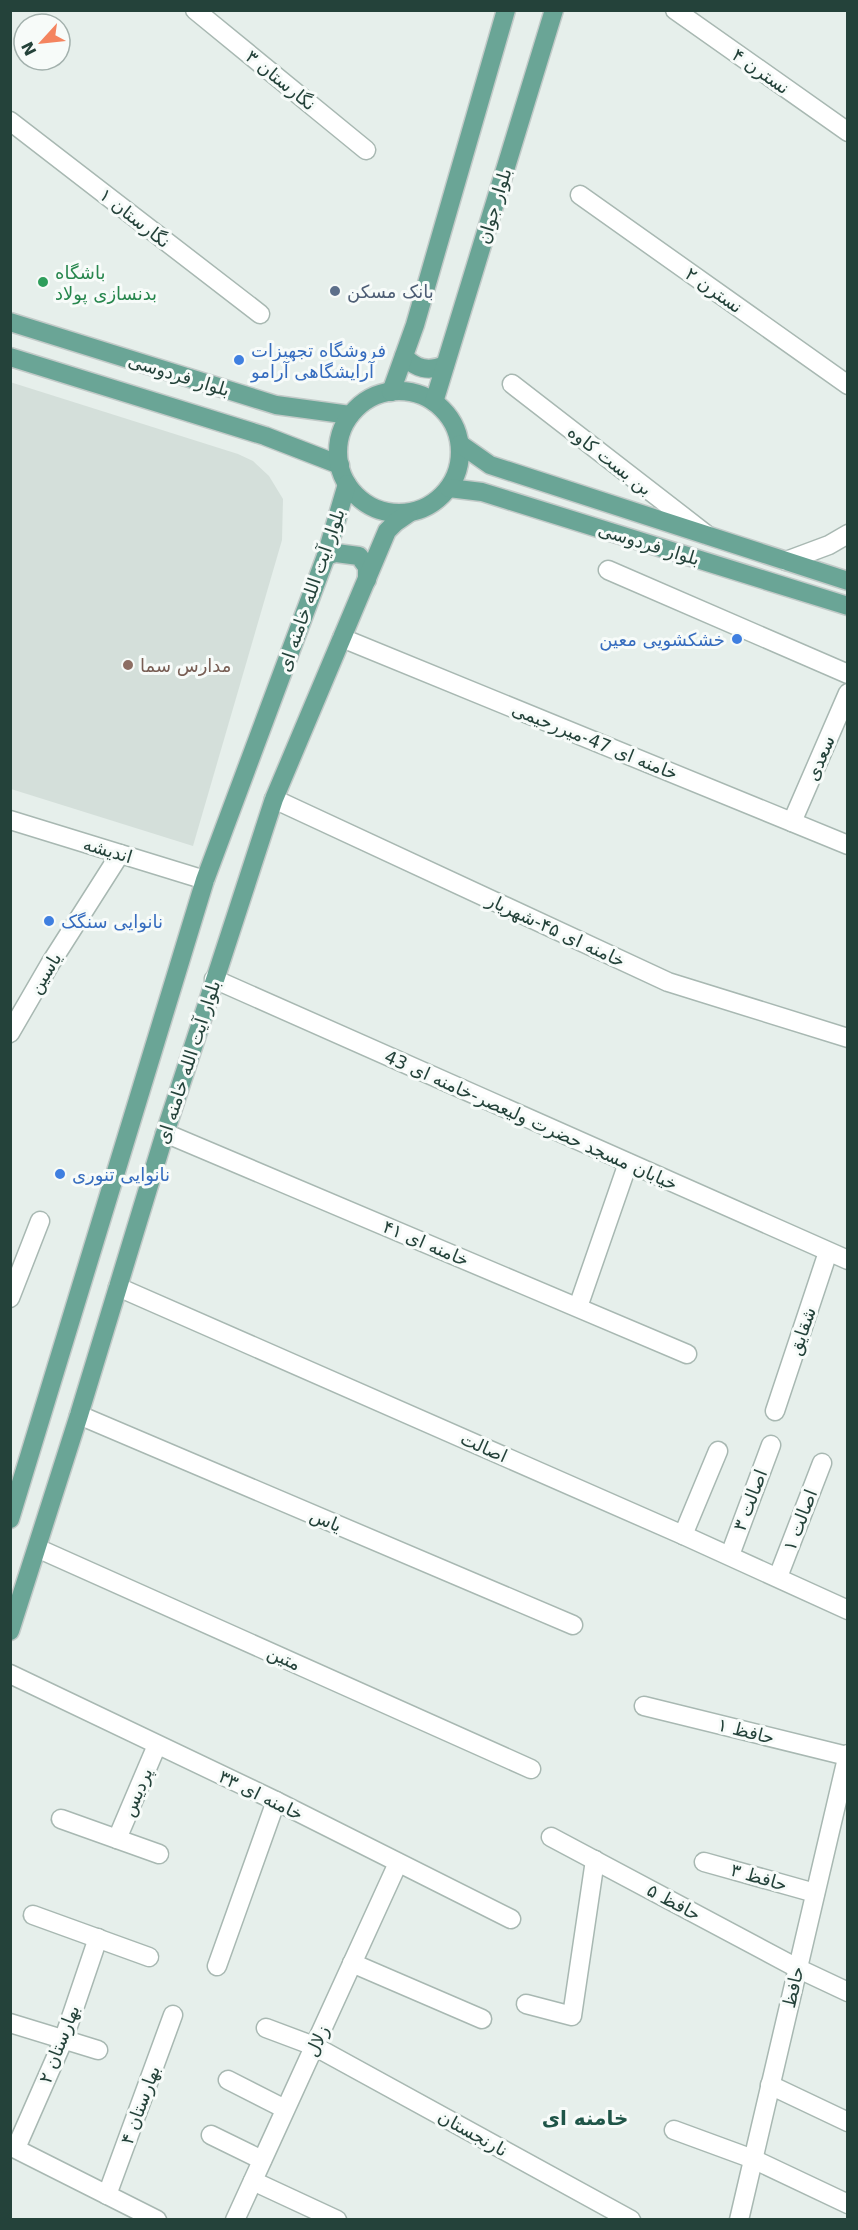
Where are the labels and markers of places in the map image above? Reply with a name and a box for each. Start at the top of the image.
place label: باشگاه بدنسازی پولاد [55,262,157,305]
marker: باشگاه بدنسازی پولاد [36,275,50,289]
place label: بانک مسکن [347,281,434,303]
marker: بانک مسکن [328,284,342,298]
place label: فروشگاه تجهیزات آرایشگاهی آرامو [250,340,386,383]
marker: فروشگاه تجهیزات آرایشگاهی آرامو [232,353,246,367]
place label: خشکشویی معین [599,629,725,651]
marker: خشکشویی معین [730,632,744,646]
place label: مدارس سما [140,655,231,676]
marker: مدارس سما [121,658,135,672]
place label: نانوایی سنگک [61,911,163,933]
marker: نانوایی سنگک [42,914,56,928]
place label: نانوایی تنوری [72,1164,170,1186]
marker: نانوایی تنوری [53,1167,67,1181]

